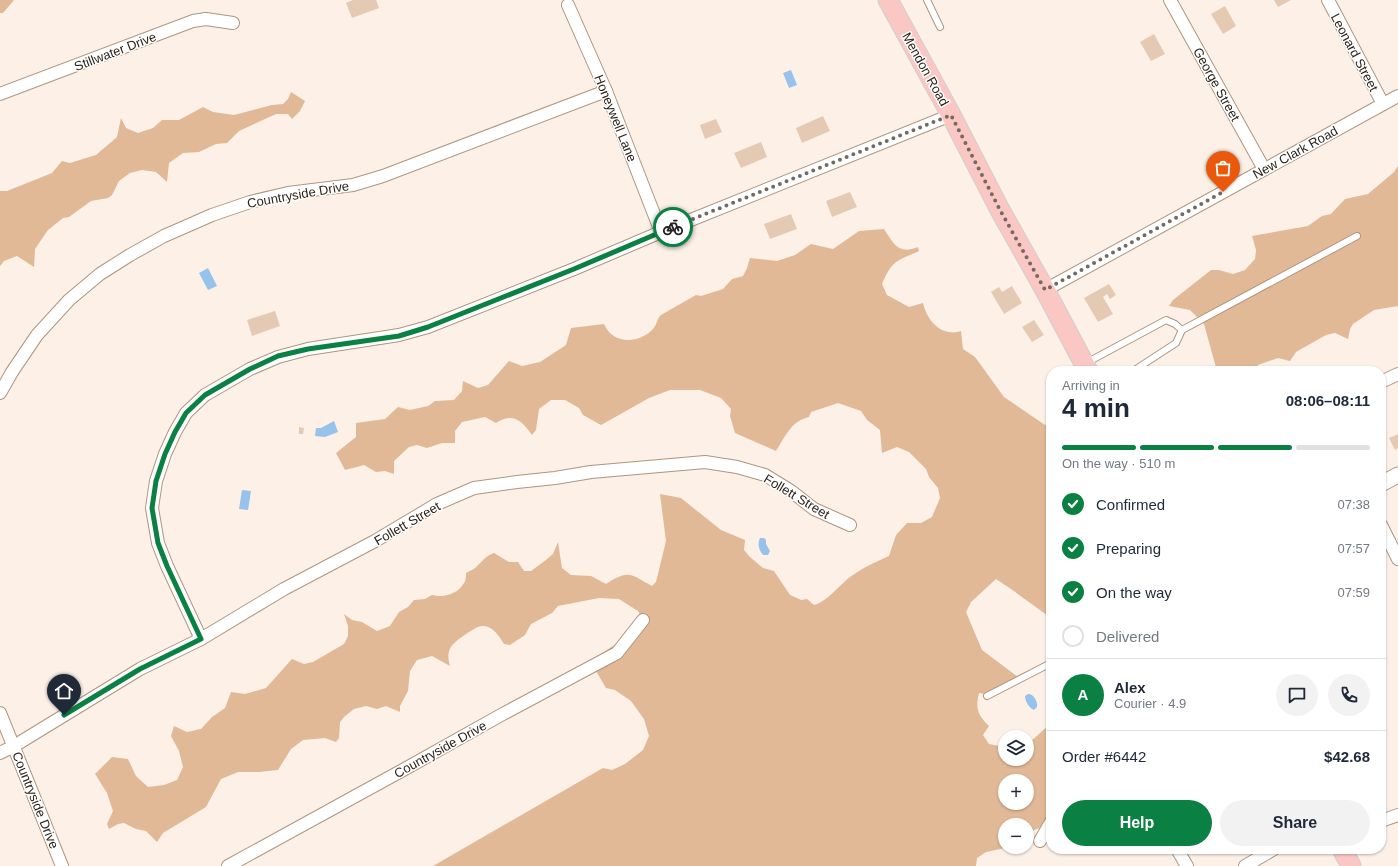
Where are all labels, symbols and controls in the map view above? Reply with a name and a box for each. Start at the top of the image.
street label: Leonard Street [1328,11,1382,94]
street label: Stillwater Drive [72,29,158,74]
street label: Mendon Road [899,30,952,109]
street label: George Street [1190,45,1243,124]
street label: Honeywell Lane [591,72,640,164]
street label: New Clark Road [1250,123,1340,182]
pin [1206,151,1240,192]
icon: bag [1212,157,1234,179]
street label: Countryside Drive [246,178,350,211]
courier [653,207,693,247]
icon: bike [662,216,684,238]
text: Arriving in [1062,378,1120,393]
text: 08:06–08:11 [1286,392,1370,409]
text: 4 min [1062,393,1130,423]
text: On the way · 510 m [1062,456,1175,471]
street label: Follett Street [761,471,833,522]
icon: check [1062,493,1084,515]
text: Confirmed [1096,496,1165,513]
text: 07:38 [1337,497,1370,512]
street label: Follett Street [372,498,443,548]
icon: check [1062,537,1084,559]
text: Preparing [1096,540,1161,557]
text: 07:57 [1337,541,1370,556]
icon: check [1062,581,1084,603]
text: On the way [1096,584,1172,601]
text: 07:59 [1337,585,1370,600]
text: Delivered [1096,628,1159,645]
pin [47,674,81,715]
button: chat [1276,674,1318,716]
button: phone [1328,674,1370,716]
text: Alex [1114,679,1146,696]
icon: home [53,680,75,702]
text: A [1078,686,1088,703]
text: Courier · 4.9 [1114,696,1186,711]
street label: Countryside Drive [391,718,489,781]
map controls [998,730,1034,854]
button: layers [998,730,1034,766]
text: Order #6442 [1062,748,1146,765]
text: $42.68 [1324,748,1370,765]
street label: Countryside Drive [9,749,62,851]
button: + [998,774,1034,810]
button: Help [1062,800,1212,846]
button: Share [1220,800,1370,846]
button: − [998,818,1034,854]

